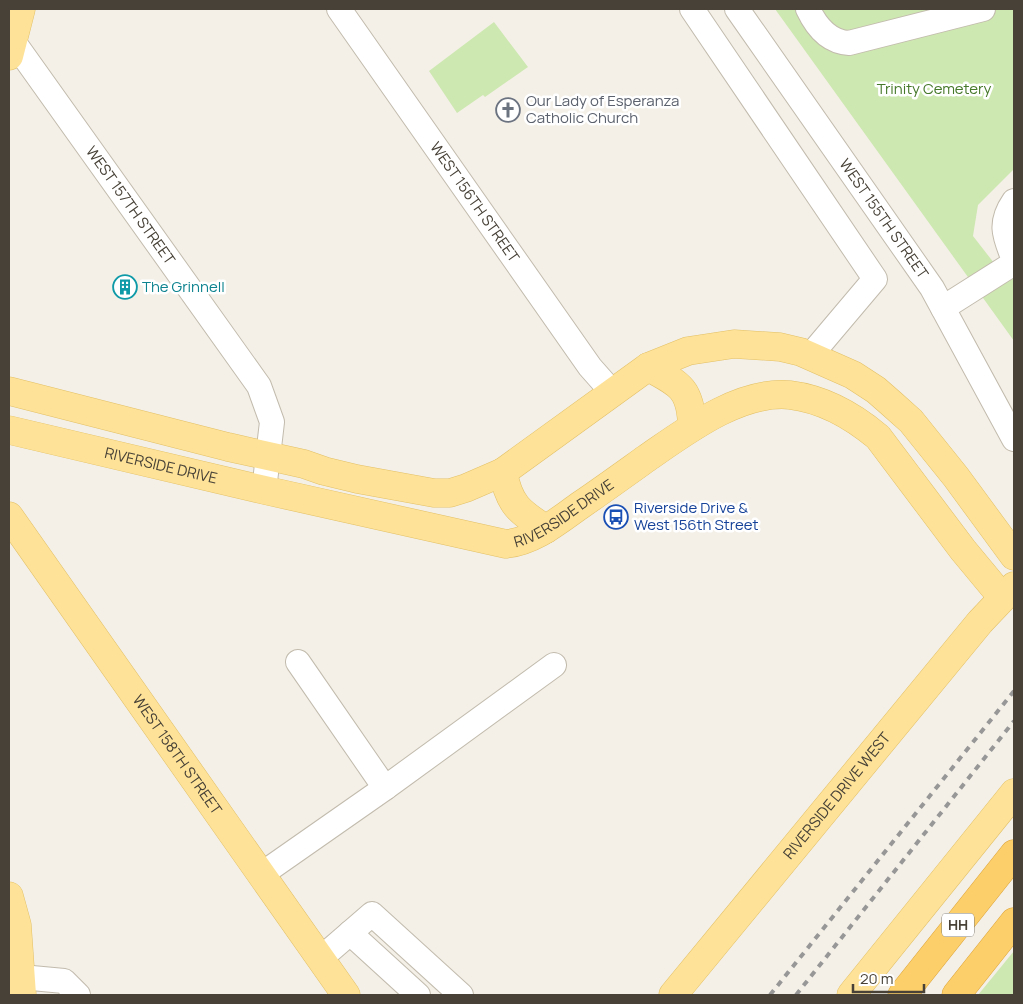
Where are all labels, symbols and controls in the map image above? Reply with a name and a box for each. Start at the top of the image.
park label: Trinity Cemetery [877,78,991,99]
place label: Our Lady of Esperanza Catholic Church [526,90,679,128]
church icon: Our Lady of Esperanza Catholic Church [495,97,521,123]
street label: WEST 156TH STREET [425,137,524,266]
street label: WEST 157TH STREET [81,142,180,269]
street label: WEST 155TH STREET [835,154,933,283]
building icon: The Grinnell [112,274,138,300]
place label: The Grinnell [142,276,225,297]
street label: RIVERSIDE DRIVE [103,442,219,489]
street label: RIVERSIDE DRIVE [511,474,618,552]
place label: Riverside Drive & West 156th Street [634,497,759,535]
bus stop icon: Riverside Drive & West 156th Street [603,504,629,530]
street label: WEST 158TH STREET [128,690,227,819]
street label: RIVERSIDE DRIVE WEST [778,728,895,863]
road number: HH [942,914,974,936]
scale bar [853,962,924,994]
text: 20 m [860,968,893,989]

